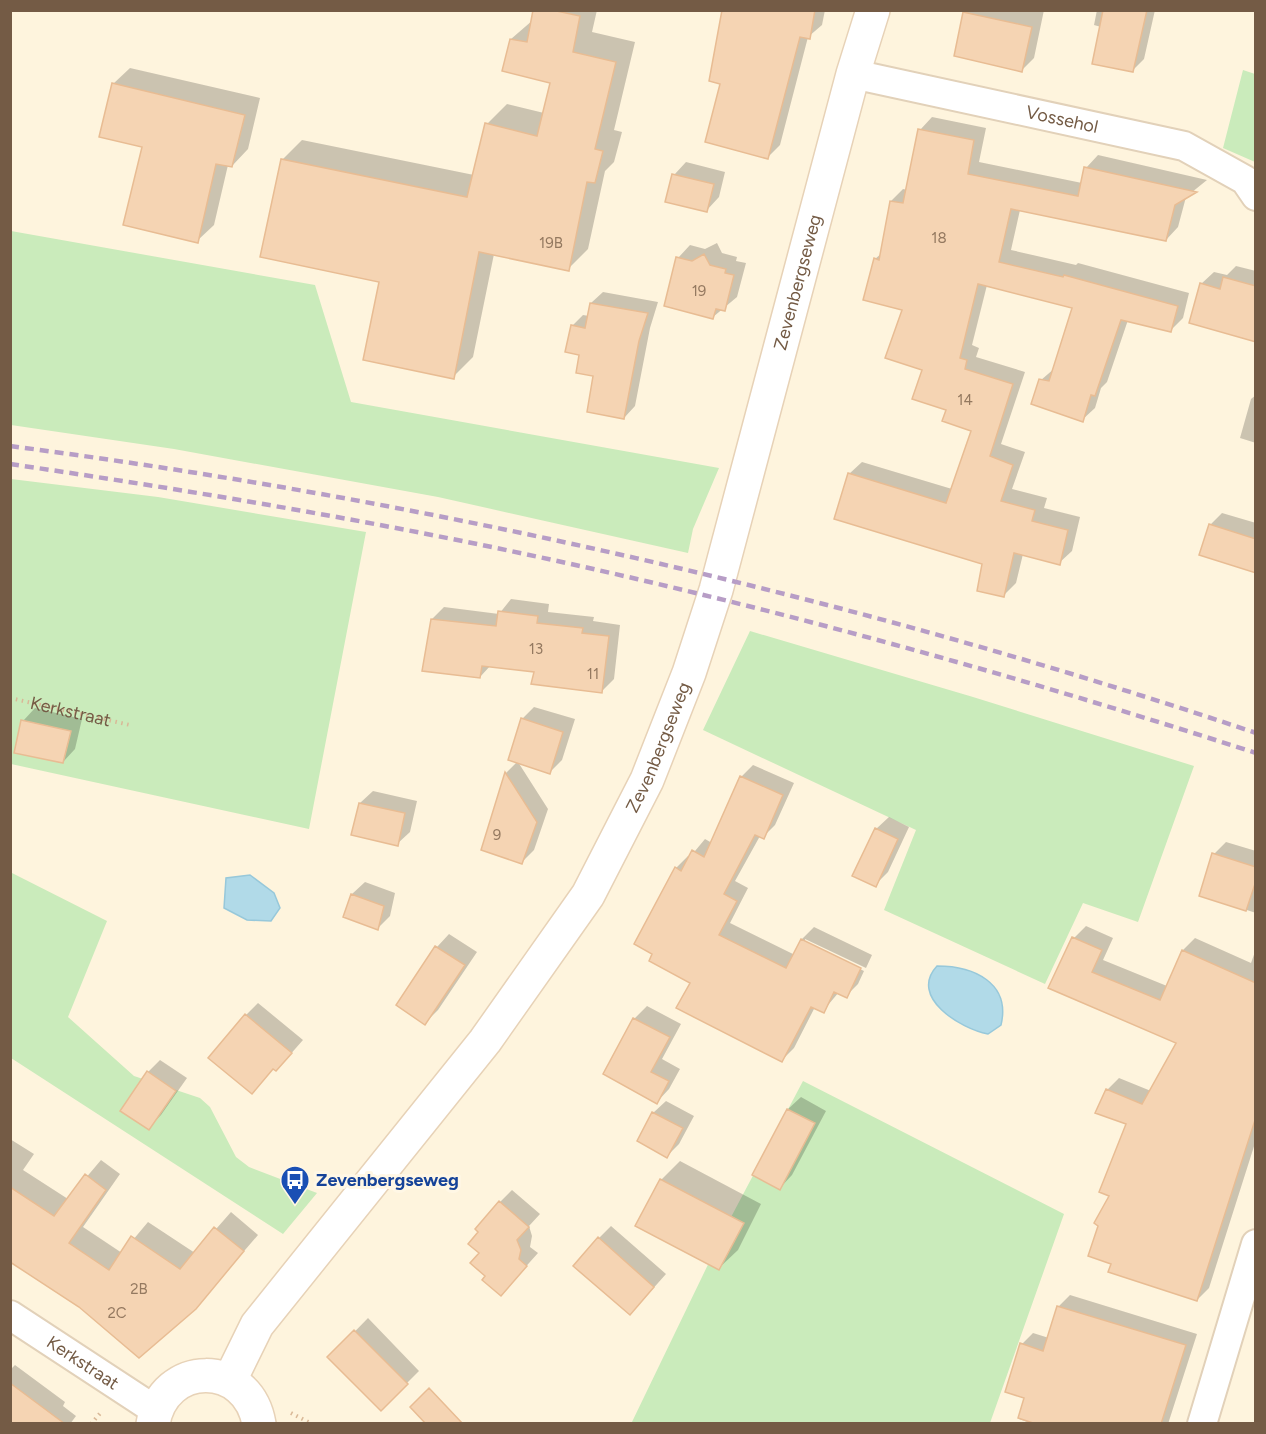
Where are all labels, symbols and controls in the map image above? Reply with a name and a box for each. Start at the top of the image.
street label: Vossehol [1024,101,1100,138]
street label: Zevenbergseweg [769,212,826,353]
house number: 18 [931,229,947,247]
house number: 19B [539,234,563,252]
house number: 19 [692,282,706,300]
house number: 14 [957,391,973,409]
house number: 13 [529,640,543,658]
house number: 11 [587,665,599,683]
street label: Zevenbergseweg [621,679,695,816]
street label: Kerkstraat [28,692,113,731]
house number: 9 [493,826,501,844]
bus stop icon: Zevenbergseweg [279,1164,311,1206]
place label: Zevenbergseweg [316,1169,459,1191]
house number: 2B [130,1280,148,1298]
house number: 2C [107,1304,127,1322]
street label: Kerkstraat [42,1331,123,1394]

